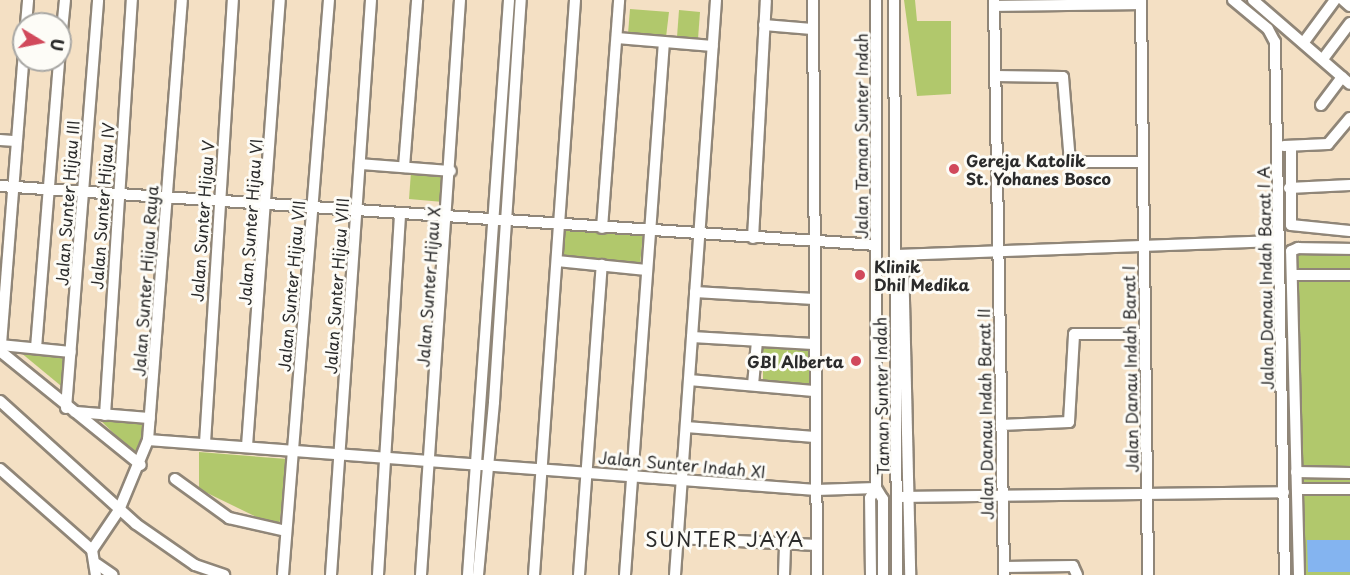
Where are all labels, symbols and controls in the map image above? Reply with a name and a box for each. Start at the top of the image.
north arrow [12,12,72,72]
street label: Jalan Taman Sunter Indah [851,32,871,240]
text: U [45,37,71,53]
street label: Jalan Sunter Hijau III [52,119,82,287]
street label: Jalan Sunter Hijau IV [87,122,117,290]
street label: Jalan Sunter Hijau VI [235,138,265,306]
street label: Jalan Sunter Hijau V [187,139,217,303]
place label: Gereja Katolik St. Yohanes Bosco [966,150,1111,188]
marker: Gereja Katolik St. Yohanes Bosco [947,162,961,176]
street label: Jalan Danau Indah Barat I A [1253,165,1277,391]
street label: Jalan Sunter Hijau Raya [129,185,161,377]
street label: Jalan Sunter Hijau VIII [320,197,352,375]
street label: Jalan Sunter Hijau VII [274,199,308,373]
street label: Jalan Sunter Hijau X [413,205,443,369]
place label: Klinik Dhil Medika [874,256,971,294]
street label: Jalan Danau Indah Barat I [1119,265,1141,473]
marker: Klinik Dhil Medika [851,266,869,284]
street label: Jalan Danau Indah Barat II [974,307,996,521]
street label: Taman Sunter Indah [870,316,892,476]
place label: GBI Alberta [747,351,844,371]
marker: GBI Alberta [849,354,863,368]
street label: Jalan Sunter Indah XI [596,447,768,481]
district label: SUNTER JAYA [645,527,805,551]

